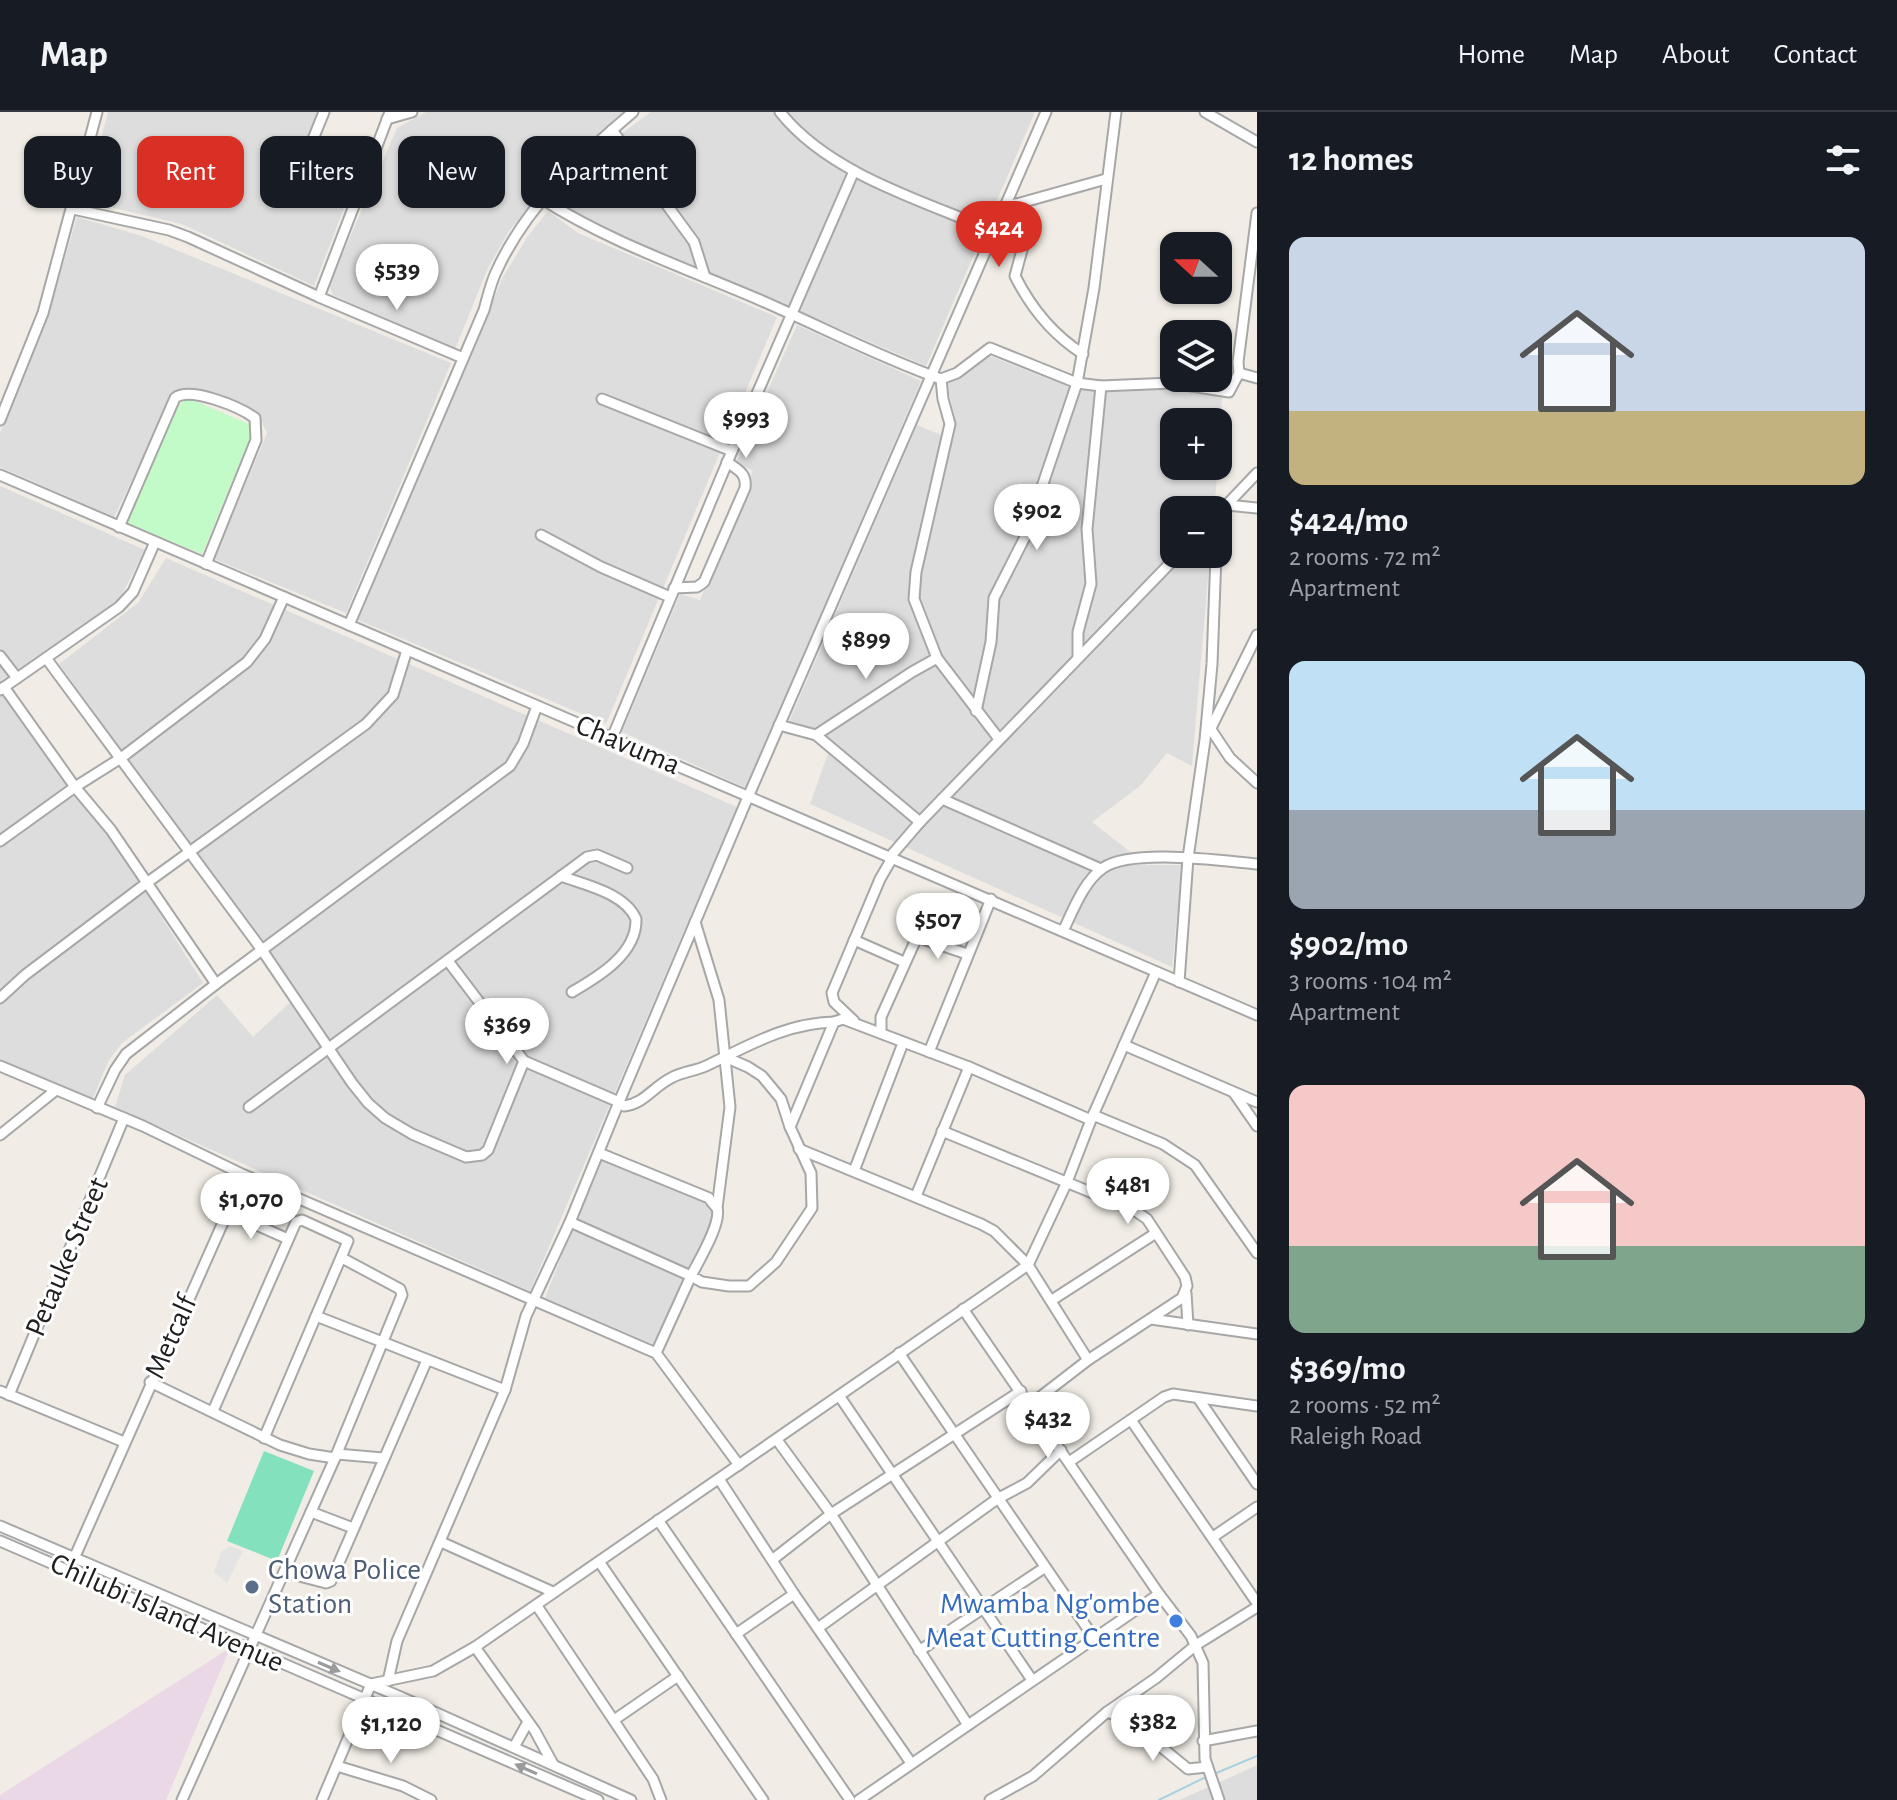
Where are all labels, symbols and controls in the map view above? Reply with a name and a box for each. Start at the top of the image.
text: Map [40,36,108,74]
text: Home [1458,41,1525,69]
text: Map [1569,41,1618,69]
text: About [1662,41,1730,69]
text: Contact [1774,41,1857,69]
chip: Buy [24,136,121,208]
chip: Rent [137,136,244,208]
chip: Filters [260,136,382,208]
chip: New [398,136,505,208]
chip: Apartment [521,136,696,208]
icon: filters [1821,138,1865,182]
text: 12 homes [1289,143,1414,177]
pin: $424 [952,201,1046,269]
text: $424 [974,214,1024,240]
north arrow [1160,232,1232,304]
map controls [1160,232,1232,568]
pin: $539 [350,244,444,312]
text: $539 [374,257,420,283]
icon: home [1505,289,1649,433]
button: layers [1160,320,1232,392]
pin: $993 [699,392,793,460]
text: $993 [722,405,770,431]
button: + [1160,408,1232,480]
pin: $902 [990,484,1084,552]
button: − [1160,496,1232,568]
text: $902 [1012,497,1062,523]
text: $424/mo [1289,504,1408,538]
text: 2 rooms · 72 m² [1289,544,1441,570]
text: Apartment [1289,575,1400,601]
pin: $899 [819,613,913,681]
text: $899 [841,626,891,652]
street label: Chavuma [571,710,685,780]
icon: home [1505,713,1649,857]
pin: $507 [891,893,985,961]
text: $507 [914,906,962,932]
text: $902/mo [1289,928,1408,962]
text: 3 rooms · 104 m² [1289,968,1452,994]
pin: $369 [460,998,554,1066]
text: Apartment [1289,999,1400,1025]
text: $369 [483,1011,531,1037]
icon: home [1505,1137,1649,1281]
pin: $481 [1081,1158,1175,1226]
text: $481 [1105,1171,1151,1197]
street label: Petauke Street [20,1173,114,1341]
pin: $1,070 [186,1173,316,1241]
text: $1,070 [218,1186,284,1212]
street label: Metcalf [139,1289,203,1383]
text: $369/mo [1289,1352,1406,1386]
pin: $432 [1001,1392,1095,1460]
text: 2 rooms · 52 m² [1289,1392,1441,1418]
text: $432 [1024,1405,1072,1431]
text: Raleigh Road [1289,1423,1422,1449]
street label: Chilubi Island Avenue [46,1548,288,1678]
place label: Chowa Police Station [268,1555,421,1619]
marker: Chowa Police Station [243,1578,261,1596]
place label: Mwamba Ng'ombe Meat Cutting Centre [925,1589,1160,1653]
marker: Mwamba Ng'ombe Meat Cutting Centre [1167,1612,1185,1630]
one-way arrow [317,1660,341,1673]
pin: $382 [1106,1695,1200,1763]
pin: $1,120 [326,1697,456,1765]
text: $382 [1129,1708,1177,1734]
text: $1,120 [360,1710,422,1736]
one-way arrow [514,1762,538,1775]

